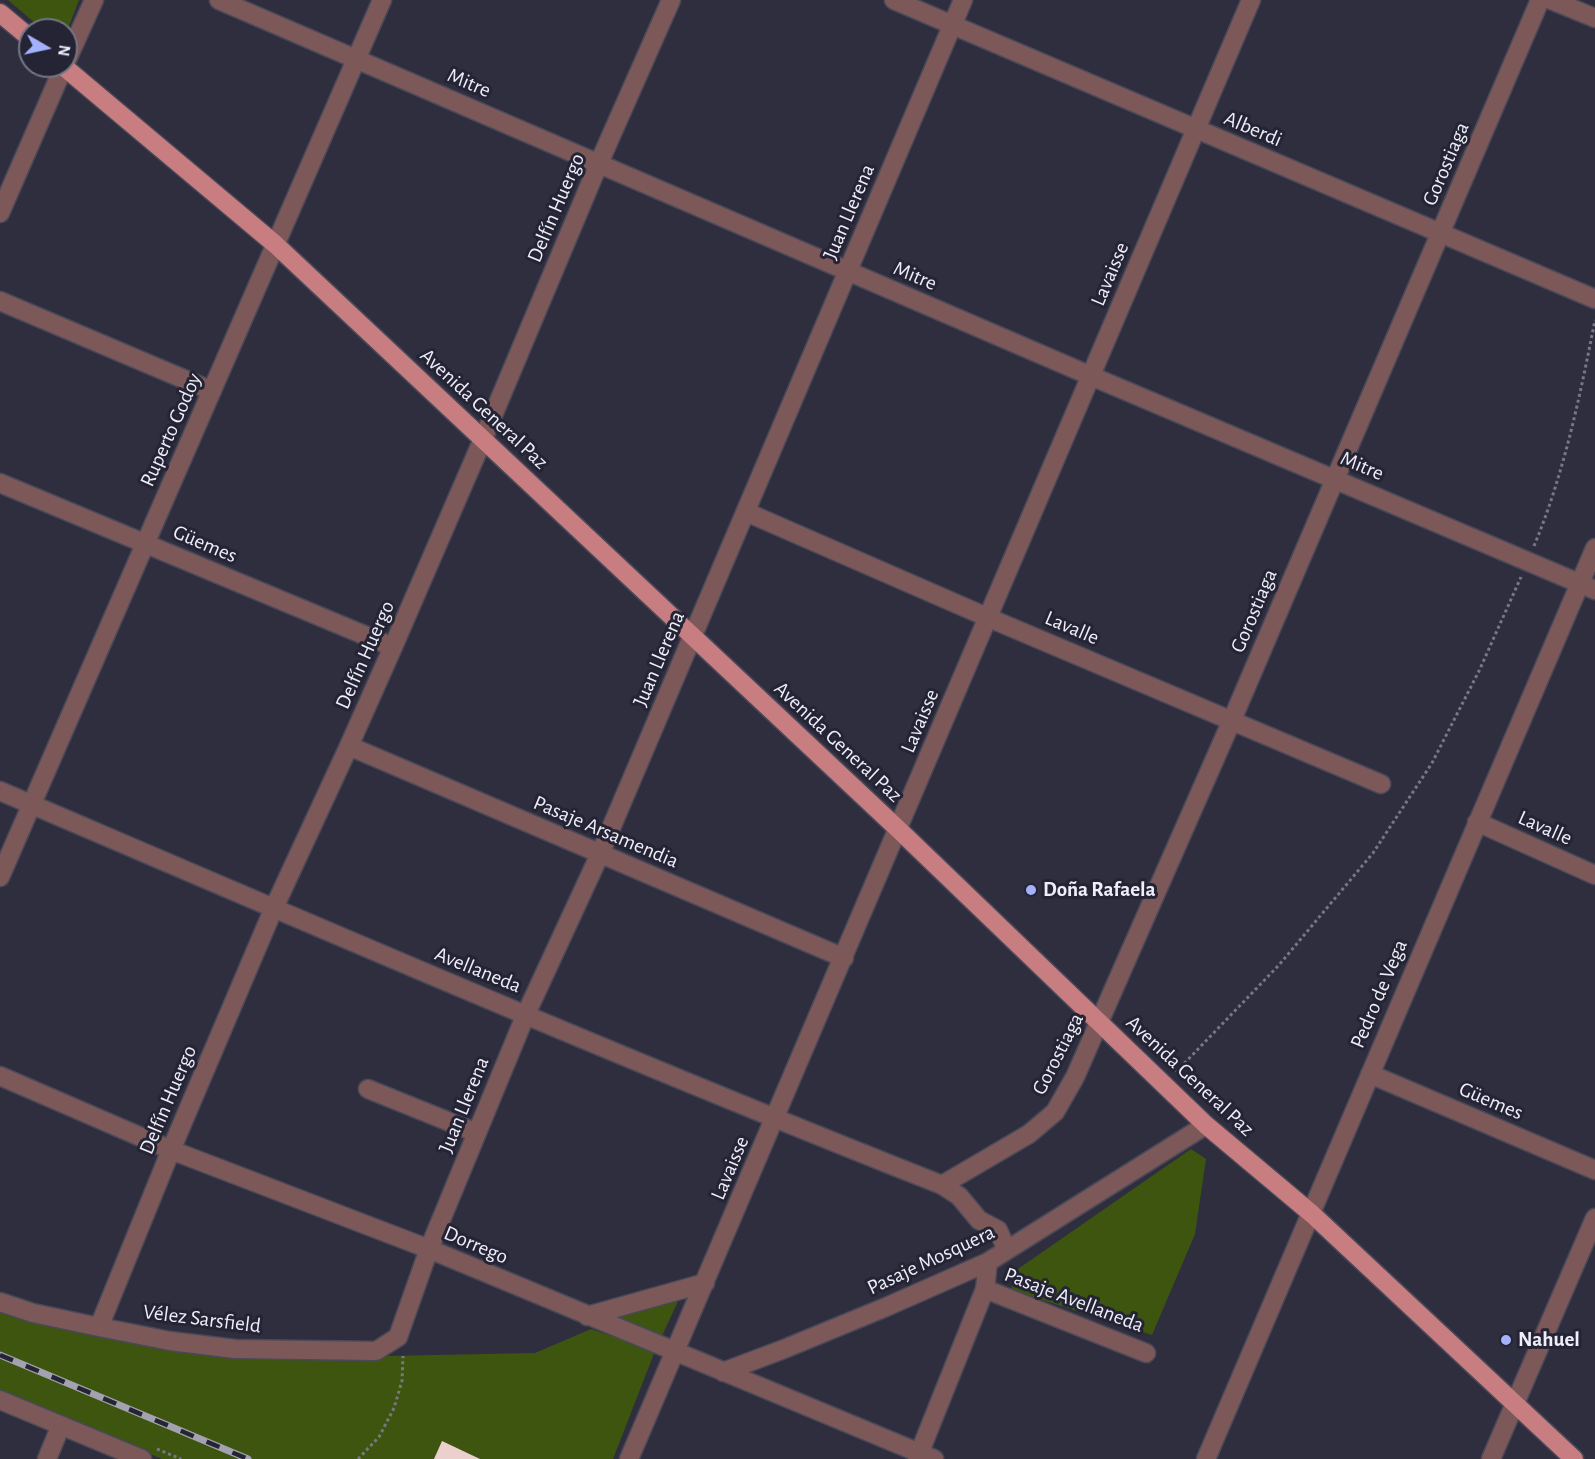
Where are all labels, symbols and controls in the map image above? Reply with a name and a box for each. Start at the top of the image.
north arrow [18,18,78,78]
text: N [55,44,73,57]
street label: Mitre [443,63,495,103]
street label: Alberdi [1220,106,1286,152]
street label: Gorostiaga [1417,118,1475,210]
street label: Delfín Huergo [522,150,590,266]
street label: Juan Llerena [818,160,880,264]
street label: Lavaisse [1085,238,1135,310]
street label: Mitre [889,256,941,296]
street label: Avenida General Paz [415,343,553,475]
street label: Ruperto Godoy [135,369,207,491]
street label: Mitre [1336,446,1388,486]
street label: Güemes [169,519,241,569]
street label: Gorostiaga [1225,565,1283,657]
street label: Delfín Huergo [330,597,400,713]
street label: Lavalle [1041,605,1103,651]
street label: Juan Llerena [628,607,690,711]
street label: Avenida General Paz [769,676,907,808]
street label: Lavaisse [895,685,945,757]
street label: Pasaje Arsamendia [530,790,682,874]
street label: Lavalle [1514,805,1576,851]
place label: Doña Rafaela [1043,877,1156,903]
marker: Doña Rafaela [1024,883,1038,897]
street label: Pedro de Vega [1345,936,1413,1052]
street label: Avellaneda [431,941,525,999]
street label: Gorostiaga [1027,1009,1089,1099]
street label: Avenida General Paz [1121,1010,1259,1142]
street label: Delfín Huergo [134,1042,202,1158]
street label: Juan Llerena [433,1053,495,1157]
street label: Güemes [1455,1076,1527,1126]
street label: Lavaisse [705,1132,755,1204]
street label: Pasaje Mosquera [863,1219,999,1301]
street label: Dorrego [440,1220,512,1270]
street label: Pasaje Avellaneda [1001,1262,1147,1338]
street label: Vélez Sarsfield [142,1299,262,1339]
place label: Nahuel [1518,1327,1580,1353]
marker: Nahuel [1499,1333,1513,1347]

